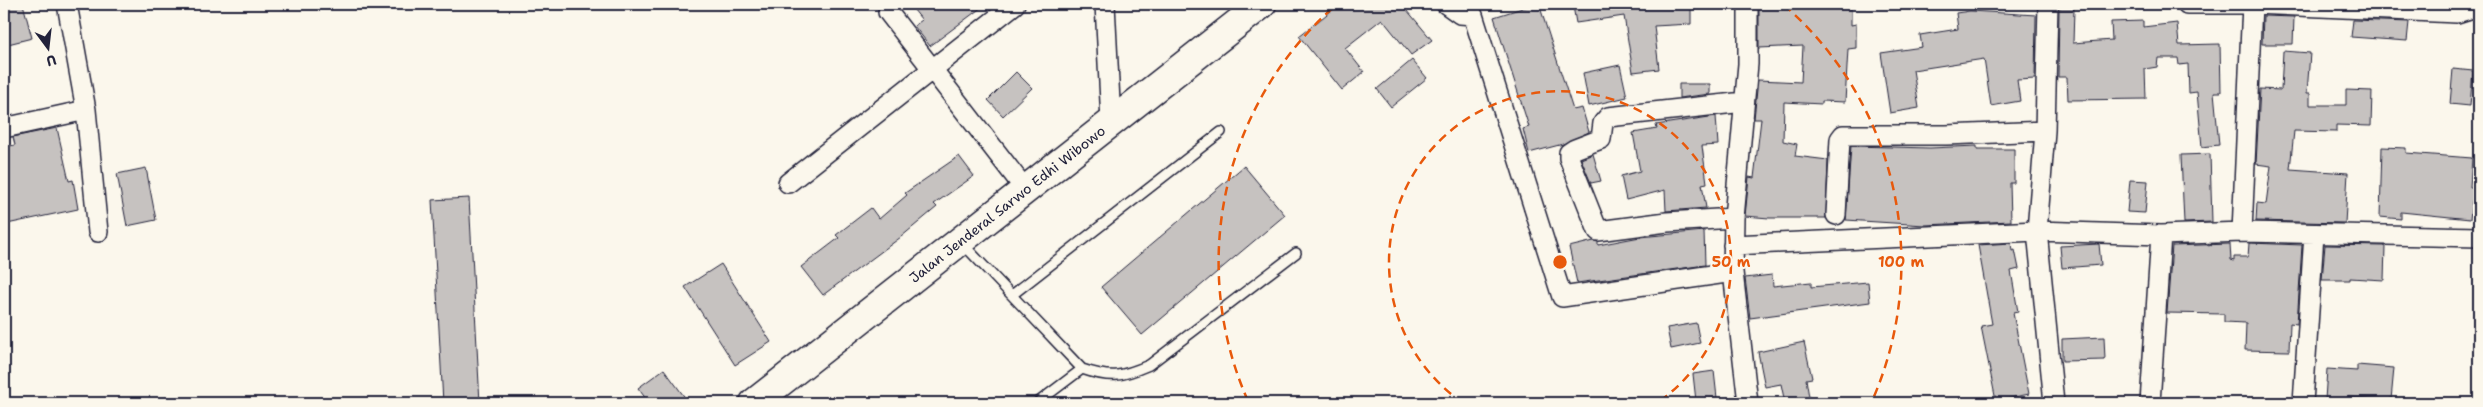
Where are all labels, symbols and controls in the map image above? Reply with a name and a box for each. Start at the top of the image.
north arrow [22,22,72,72]
text: U [44,51,58,70]
street label: Jalan Jenderal Sarwo Edhi Wibowo [906,122,1109,287]
text: 50 m [1712,252,1751,272]
text: 100 m [1878,252,1924,272]
centre of rings [1551,253,1569,271]

